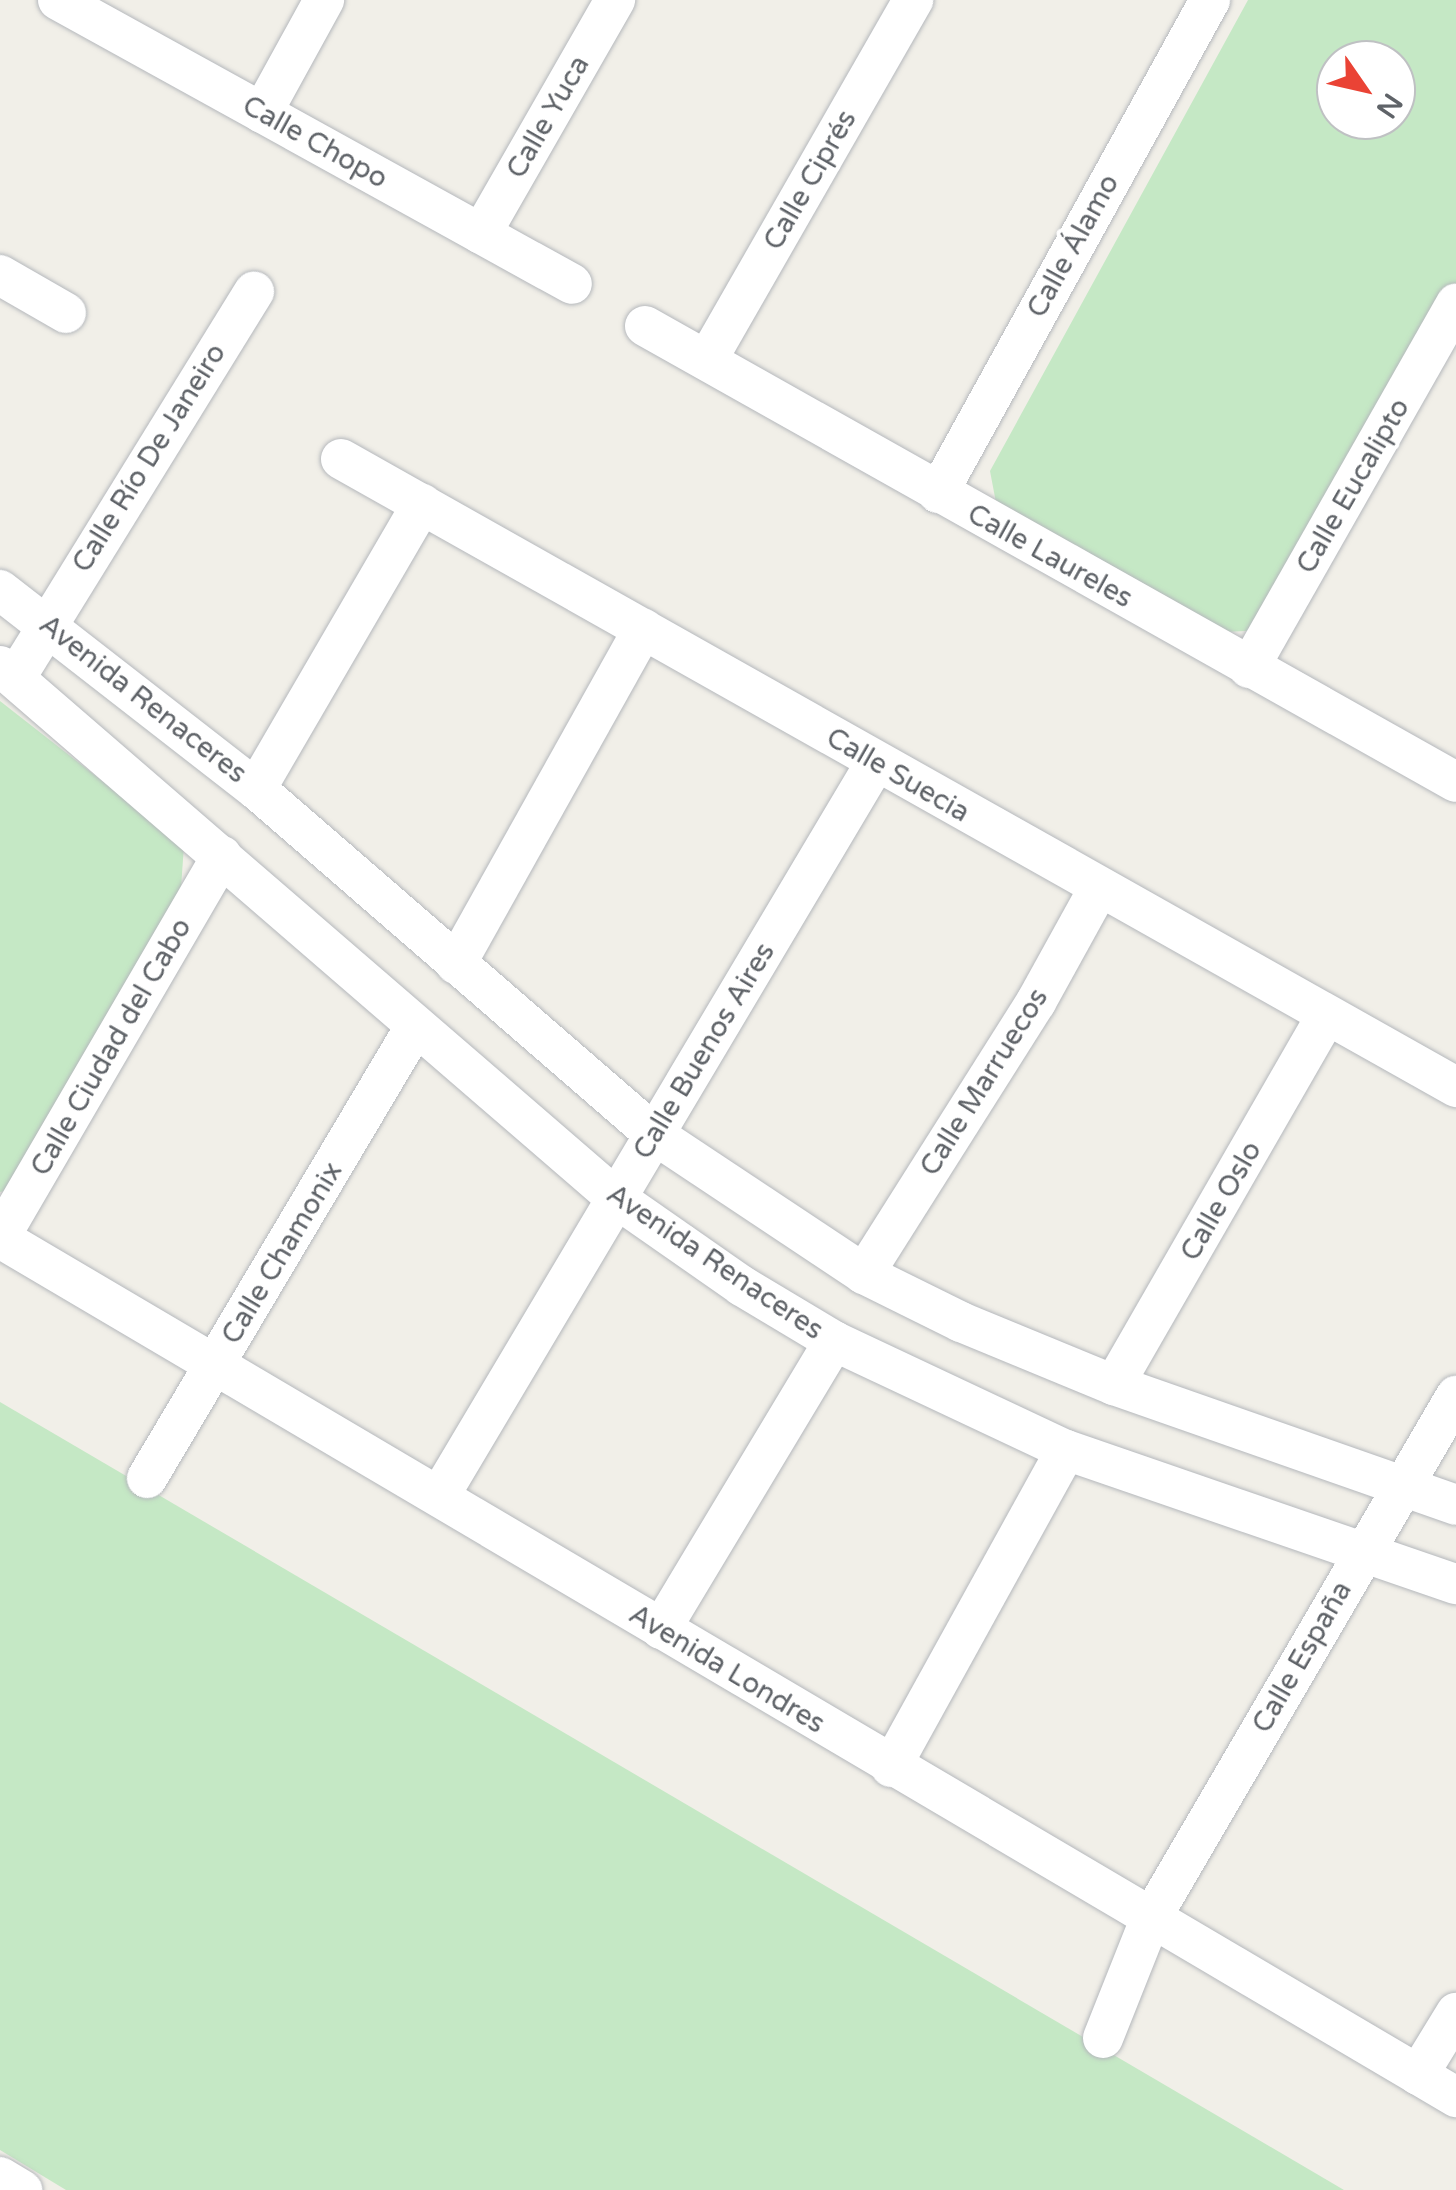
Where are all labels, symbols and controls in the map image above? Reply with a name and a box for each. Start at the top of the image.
north arrow [1316,40,1416,140]
street label: Calle Yuca [499,50,597,184]
text: N [1369,87,1410,124]
street label: Calle Chopo [237,88,393,196]
street label: Calle Ciprés [756,104,864,256]
street label: Calle Álamo [1020,169,1126,323]
street label: Calle Río De Janeiro [65,338,233,578]
street label: Calle Eucalipto [1289,393,1417,579]
street label: Calle Laureles [962,497,1138,615]
street label: Avenida Renaceres [33,608,253,790]
street label: Calle Suecia [820,721,976,829]
street label: Calle Ciudad del Cabo [24,912,198,1182]
street label: Calle Buenos Aires [626,937,782,1165]
street label: Calle Marruecos [913,982,1055,1182]
street label: Calle Oslo [1173,1135,1269,1267]
street label: Calle Chamonix [214,1156,350,1350]
street label: Avenida Renaceres [600,1177,830,1347]
street label: Calle España [1245,1575,1359,1739]
street label: Avenida Londres [623,1597,831,1741]

